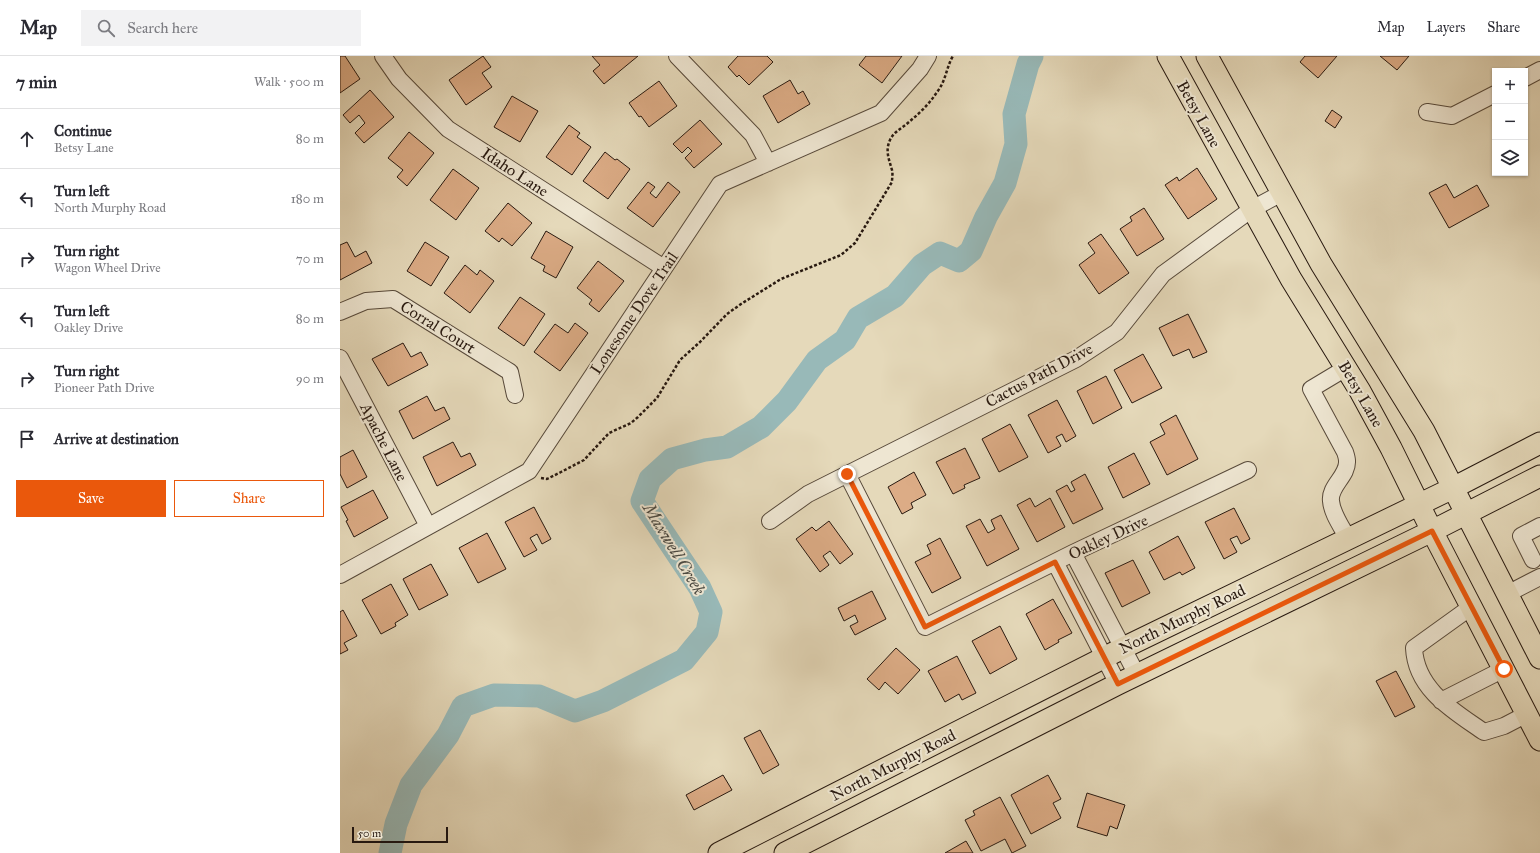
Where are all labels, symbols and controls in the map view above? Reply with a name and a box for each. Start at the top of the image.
search box [81,10,361,46]
text: Map [20,16,57,39]
icon: search [95,17,117,39]
text: Search here [127,19,198,37]
text: Map [1377,19,1405,36]
text: Layers [1427,19,1465,36]
text: Share [1487,19,1520,36]
map controls [1492,68,1528,176]
button: + [1492,68,1528,104]
text: 7 min [16,72,57,93]
text: Walk · 500 m [254,74,324,90]
street label: Betsy Lane [1173,77,1225,151]
button: − [1492,104,1528,140]
text: Continue [54,122,112,140]
icon: ahead [16,128,38,150]
text: 80 m [296,131,324,147]
text: Betsy Lane [54,140,114,156]
button: layers [1492,140,1528,176]
street label: Idaho Lane [478,143,552,201]
text: Turn left [54,182,110,200]
icon: left [16,188,38,210]
text: 180 m [291,191,324,207]
text: North Murphy Road [54,200,166,216]
text: Turn right [54,242,119,260]
icon: right [16,248,38,270]
street label: Lonesome Dove Trail [586,248,682,378]
text: 70 m [296,251,324,267]
text: Wagon Wheel Drive [54,260,161,276]
street label: Corral Court [397,296,479,358]
text: Turn left [54,302,110,320]
icon: left [16,308,38,330]
text: 80 m [296,311,324,327]
text: Oakley Drive [54,320,123,336]
street label: Cactus Path Drive [982,339,1096,411]
street label: Betsy Lane [1334,357,1388,431]
text: Turn right [54,362,119,380]
icon: right [16,368,38,390]
text: 90 m [296,371,324,387]
text: Pioneer Path Drive [54,380,155,396]
street label: Apache Lane [356,399,412,485]
icon: arrive [16,428,38,450]
text: Arrive at destination [54,430,179,448]
route end [838,465,856,483]
button: Save [16,480,166,517]
button: Share [174,480,324,517]
water label: Maxwell Creek [637,497,710,599]
street label: Oakley Drive [1065,510,1151,564]
street label: North Murphy Road [1116,580,1248,658]
route start [1495,660,1513,678]
street label: North Murphy Road [827,725,959,805]
scale bar [352,825,448,844]
text: 50 m [358,827,381,840]

